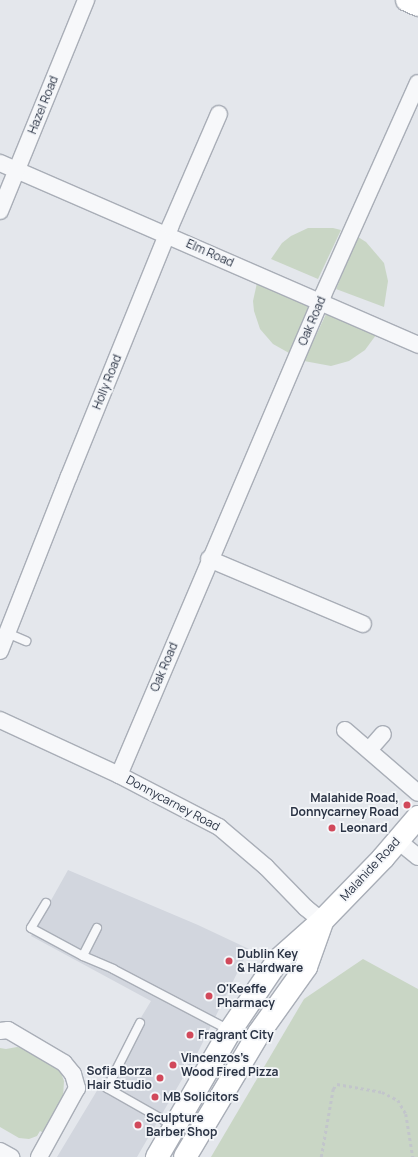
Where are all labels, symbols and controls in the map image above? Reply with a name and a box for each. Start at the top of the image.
street label: Hazel Road [25,74,61,136]
street label: Elm Road [184,236,236,270]
street label: Oak Road [295,294,329,348]
street label: Holly Road [89,352,125,412]
street label: Oak Road [147,640,181,694]
street label: Donnycarney Road [124,772,222,834]
place label: Malahide Road, Donnycarney Road [290,791,399,819]
marker: Malahide Road, Donnycarney Road [402,800,412,810]
place label: Leonard [340,821,388,835]
marker: Leonard [327,823,337,833]
street label: Malahide Road [337,834,403,904]
place label: Dublin Key & Hardware [237,947,303,975]
marker: Dublin Key & Hardware [224,956,234,966]
place label: O'Keeffe Pharmacy [217,982,275,1010]
marker: O'Keeffe Pharmacy [204,991,214,1001]
place label: Fragrant City [198,1028,274,1042]
marker: Fragrant City [185,1030,195,1040]
place label: Vincenzos’s Wood Fired Pizza [181,1051,278,1079]
marker: Vincenzos’s Wood Fired Pizza [168,1060,178,1070]
place label: Sofia Borza Hair Studio [87,1064,152,1092]
marker: Sofia Borza Hair Studio [155,1073,165,1083]
place label: MB Solicitors [163,1090,239,1104]
marker: MB Solicitors [150,1092,160,1102]
place label: Sculpture Barber Shop [146,1111,217,1139]
marker: Sculpture Barber Shop [133,1120,143,1130]

